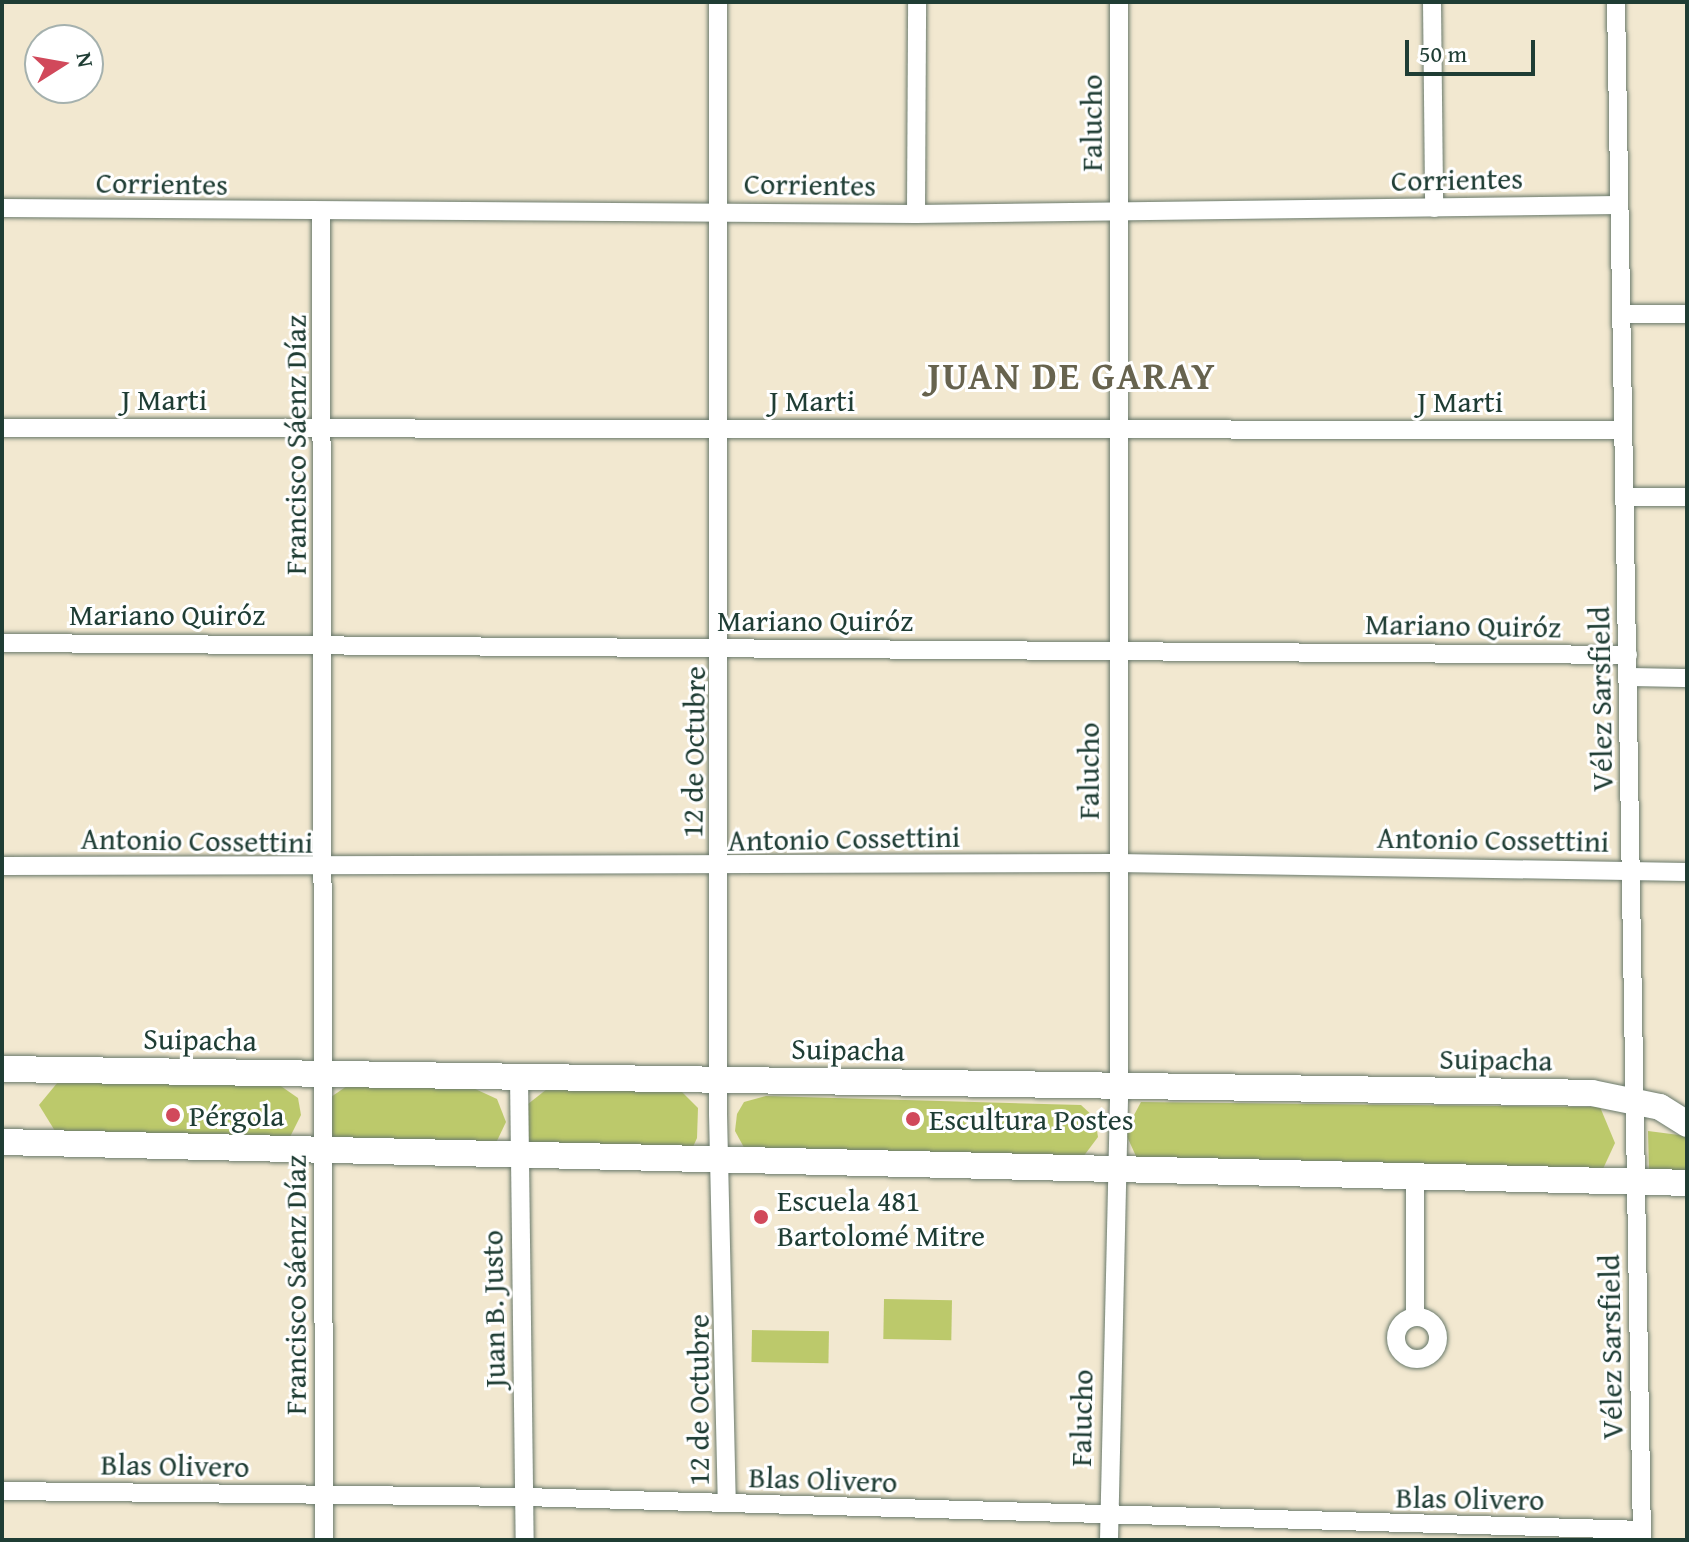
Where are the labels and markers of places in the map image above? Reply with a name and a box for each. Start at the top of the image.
place label: Pérgola [189,1097,284,1133]
place label: Escultura Postes [929,1101,1134,1137]
marker: Pérgola [164,1106,182,1124]
marker: Escultura Postes [904,1110,922,1128]
place label: Escuela 481 Bartolomé Mitre [777,1182,985,1252]
marker: Escuela 481 Bartolomé Mitre [752,1208,770,1226]

